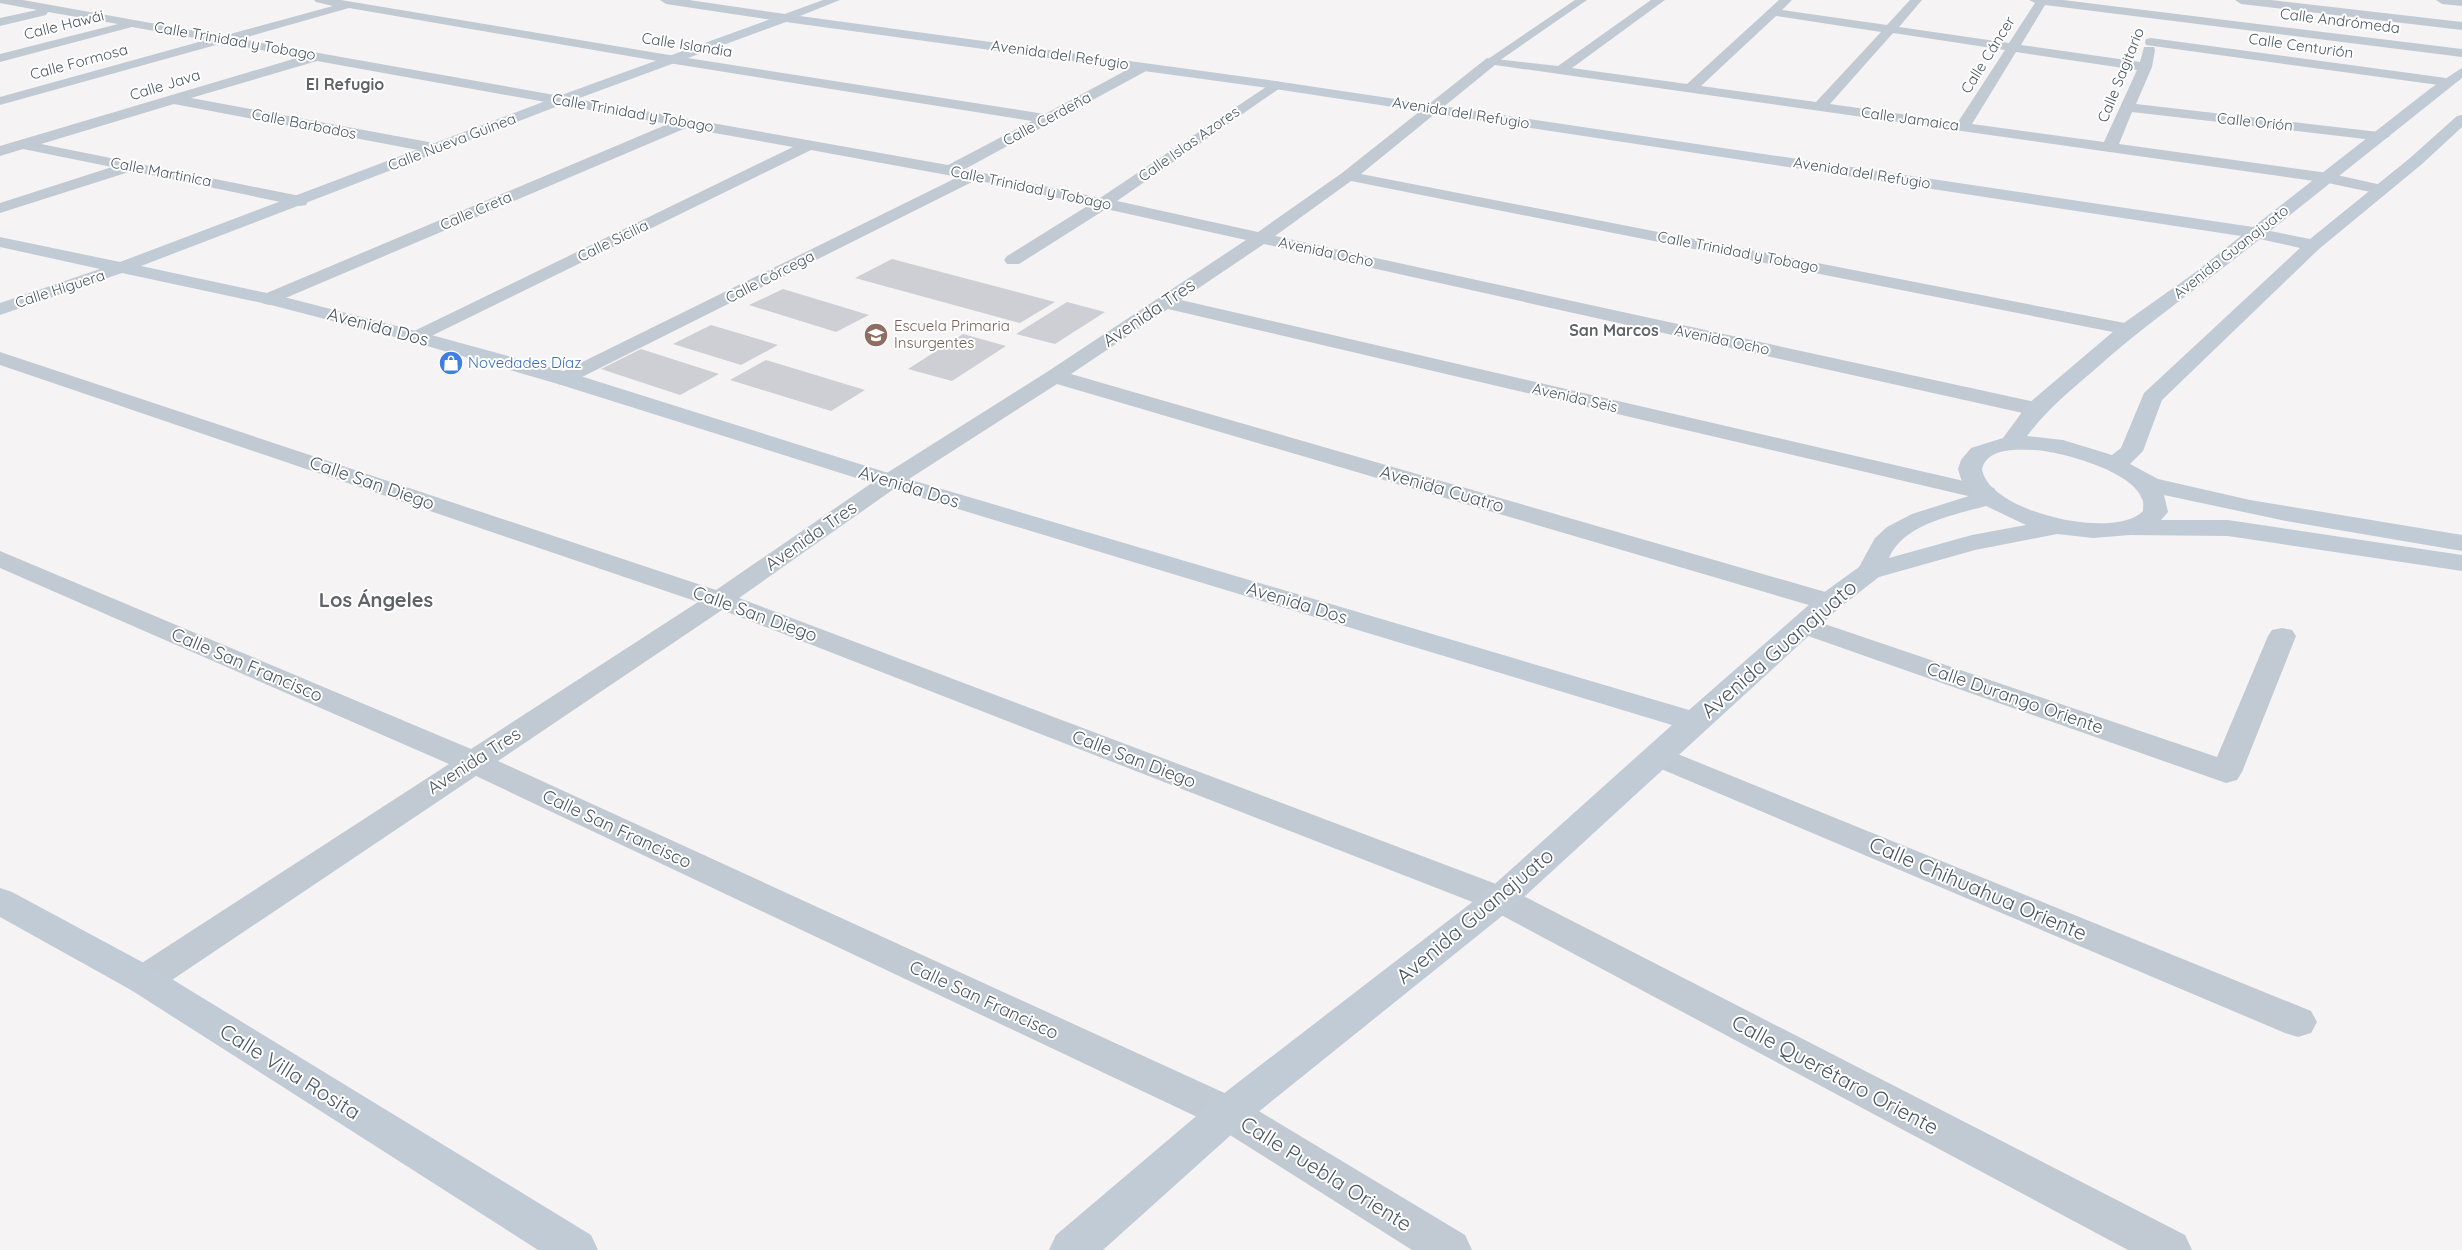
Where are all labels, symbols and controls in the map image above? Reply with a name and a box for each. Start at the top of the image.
street label: Calle Andrómeda [2279,4,2401,37]
street label: Calle Hawái [22,5,106,44]
street label: Calle Cáncer [1956,12,2019,97]
street label: Calle Trinidad y Tobago [153,17,317,64]
street label: Calle Sagitario [2093,25,2148,125]
street label: Calle Islandia [640,28,734,61]
street label: Calle Centurión [2248,29,2355,62]
street label: Avenida del Refugio [990,35,1130,74]
street label: Calle Formosa [28,39,130,84]
street label: Calle Java [127,65,202,104]
district label: El Refugio [306,74,384,94]
street label: Calle Cerdeña [999,87,1094,150]
street label: Calle Trinidad y Tobago [551,89,715,136]
street label: Avenida del Refugio [1391,92,1531,133]
street label: Calle Islas Azores [1134,102,1243,186]
street label: Calle Jamaica [1860,102,1960,135]
street label: Calle Barbados [250,104,358,143]
street label: Calle Nueva Guinea [385,108,519,175]
street label: Calle Orión [2216,108,2294,135]
street label: Calle Martinica [109,152,213,191]
street label: Avenida del Refugio [1792,152,1932,193]
street label: Calle Trinidad y Tobago [949,161,1113,214]
street label: Calle Creta [437,187,515,234]
street label: Avenida Guanajuato [2169,201,2292,303]
street label: Calle Sicilia [574,215,651,266]
street label: Calle Trinidad y Tobago [1656,227,1820,276]
street label: Avenida Ocho [1277,232,1375,271]
street label: Calle Córcega [722,246,817,307]
street label: Calle Higuera [13,265,107,312]
street label: Avenida Tres [1098,273,1199,352]
street label: Avenida Dos [325,302,431,351]
place label: Escuela Primaria Insurgentes [894,316,1010,352]
district label: San Marcos [1569,320,1659,340]
street label: Avenida Ocho [1673,320,1771,359]
school or university icon: Escuela Primaria Insurgentes [863,322,889,348]
shop icon: Novedades Díaz [438,350,464,376]
place label: Novedades Díaz [468,353,581,372]
street label: Avenida Seis [1531,378,1620,417]
street label: Calle San Diego [307,450,438,515]
street label: Avenida Dos [856,460,962,513]
street label: Avenida Cuatro [1377,460,1507,517]
street label: Avenida Tres [760,496,861,576]
street label: Avenida Guanajuato [1695,574,1862,723]
street label: Avenida Dos [1244,576,1350,629]
street label: Calle San Diego [690,580,821,647]
district label: Los Ángeles [319,587,433,612]
street label: Calle San Francisco [168,622,326,707]
street label: Calle Durango Oriente [1924,657,2106,739]
street label: Avenida Tres [423,722,525,799]
street label: Calle San Diego [1069,724,1199,793]
street label: Calle San Francisco [539,784,696,873]
street label: Calle Chihuahua Oriente [1866,830,2091,946]
street label: Avenida Guanajuato [1390,842,1559,989]
street label: Calle San Francisco [906,955,1063,1044]
street label: Calle Querétaro Oriente [1728,1009,1943,1140]
street label: Calle Villa Rosita [215,1017,366,1125]
street label: Calle Puebla Oriente [1236,1110,1417,1236]

